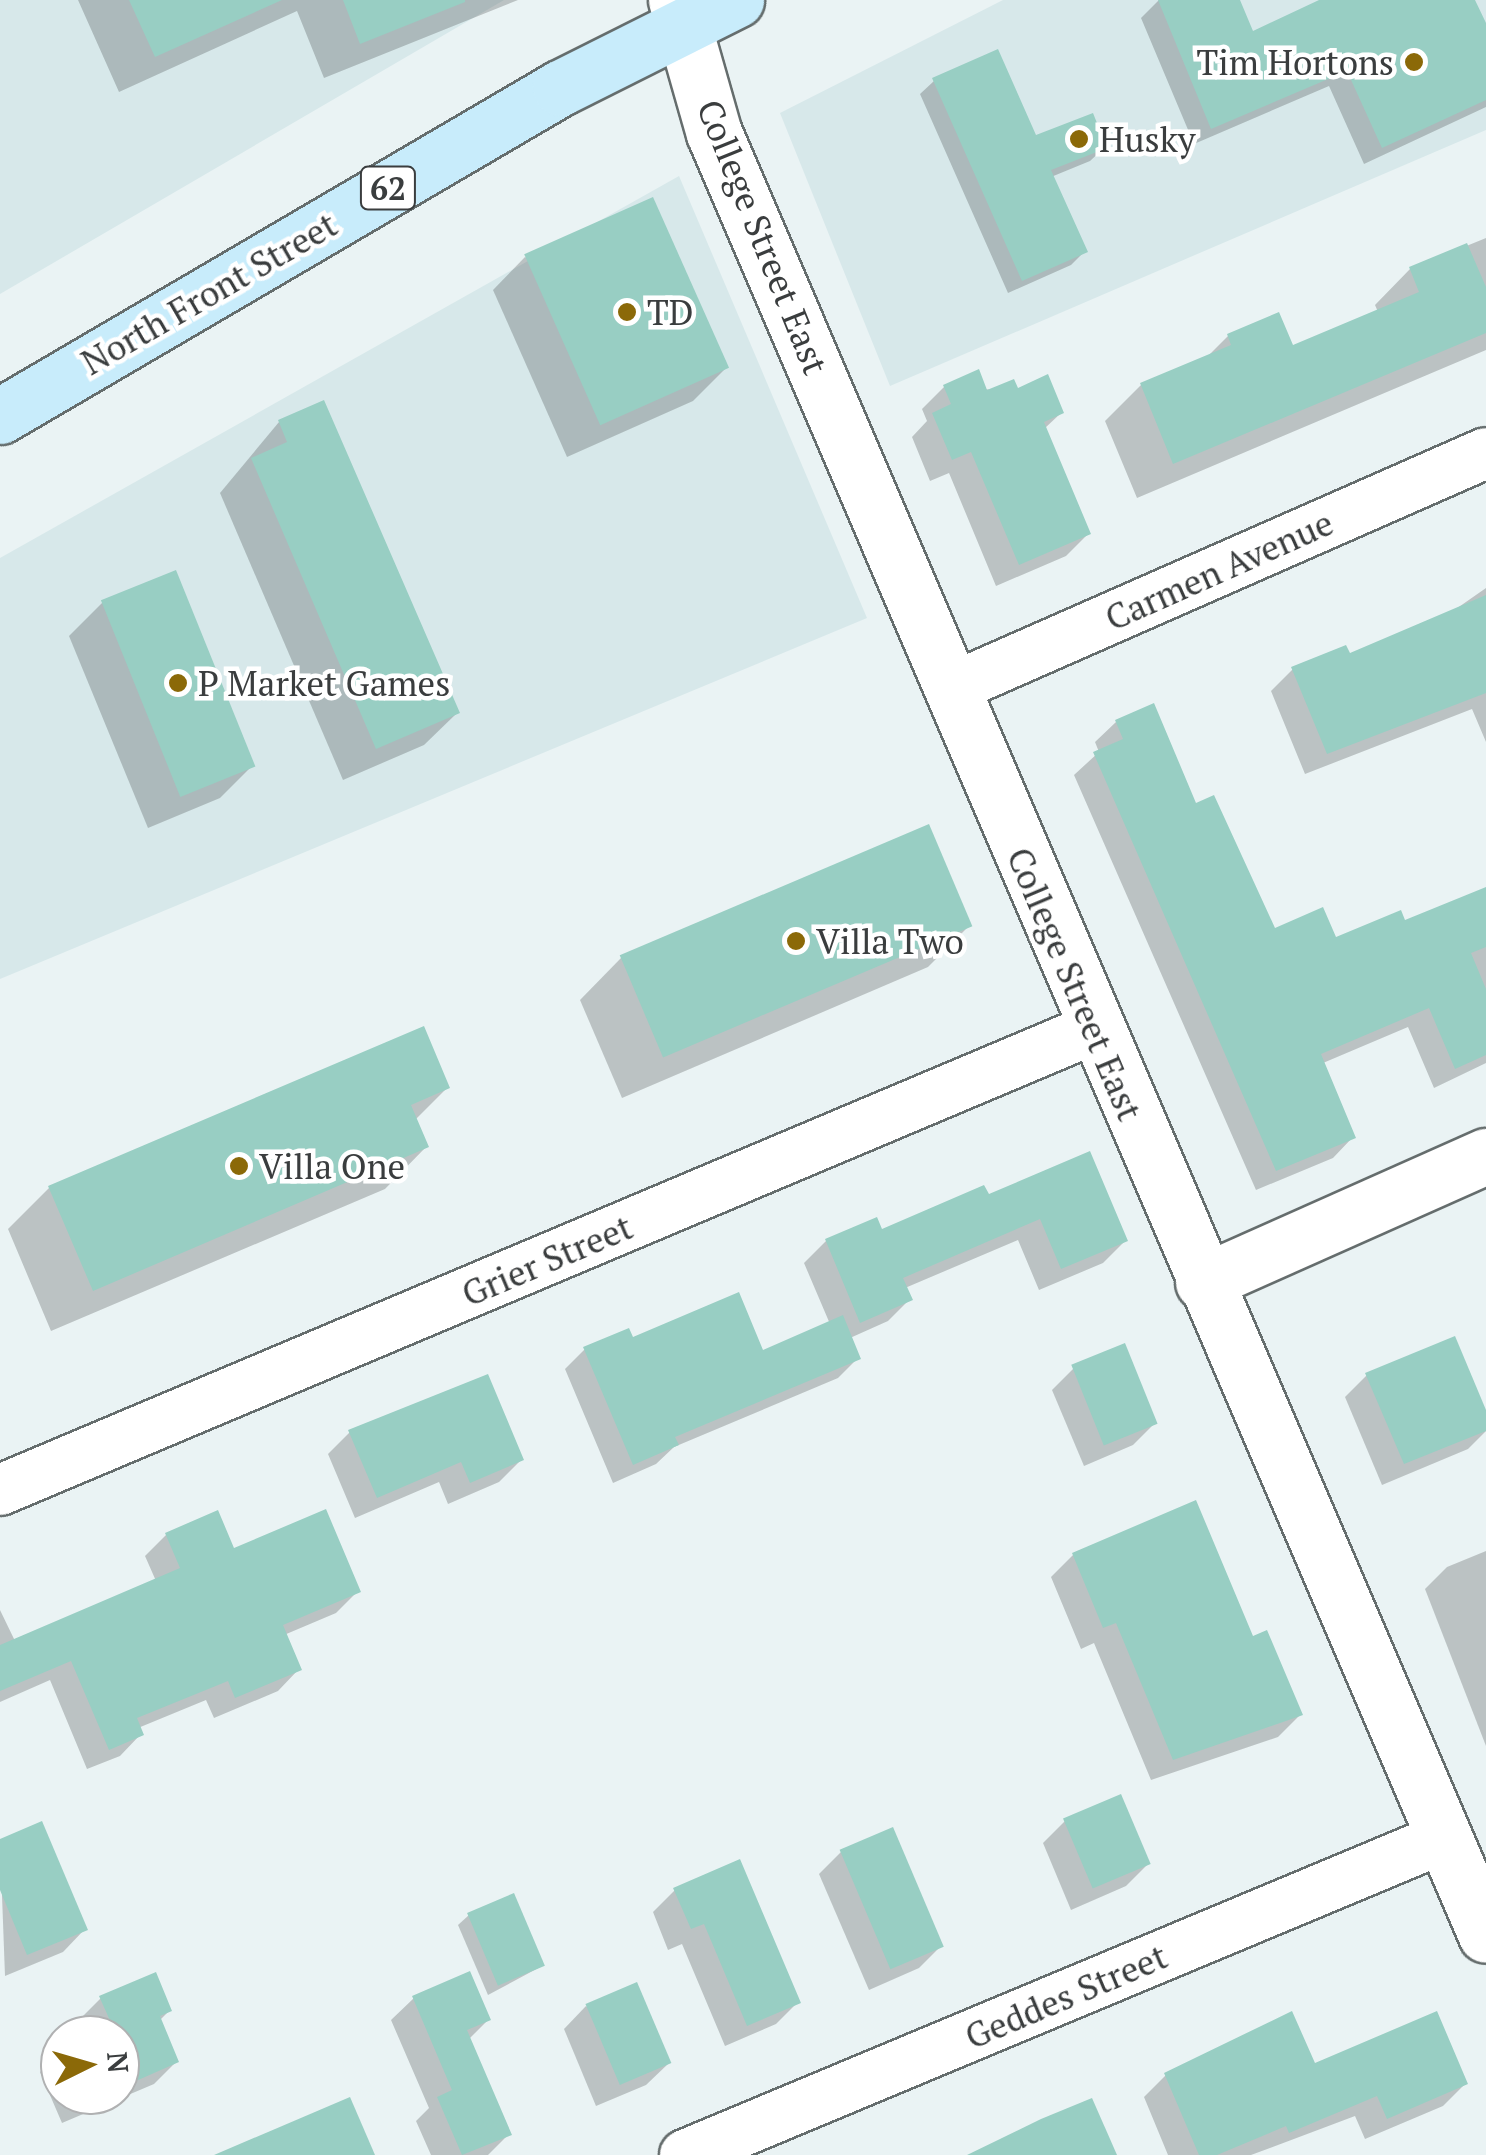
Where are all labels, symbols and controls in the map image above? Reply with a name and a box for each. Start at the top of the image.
place label: Tim Hortons [1197,41,1394,83]
marker: Tim Hortons [1403,51,1425,73]
street label: College Street East [689,94,837,380]
place label: Husky [1099,118,1195,160]
marker: Husky [1068,128,1090,150]
road number: 62 [358,161,418,215]
street label: North Front Street [74,203,344,383]
place label: TD [647,291,693,333]
marker: TD [616,301,638,323]
street label: Carmen Avenue [1098,501,1340,639]
place label: P Market Games [198,662,450,704]
marker: P Market Games [167,672,189,694]
street label: College Street East [999,841,1151,1127]
place label: Villa Two [816,920,964,962]
marker: Villa Two [785,930,807,952]
place label: Villa One [259,1145,405,1187]
marker: Villa One [228,1155,250,1177]
street label: Grier Street [455,1205,639,1315]
street label: Geddes Street [959,1935,1173,2057]
north arrow [40,2015,140,2115]
text: N [99,2050,138,2075]

